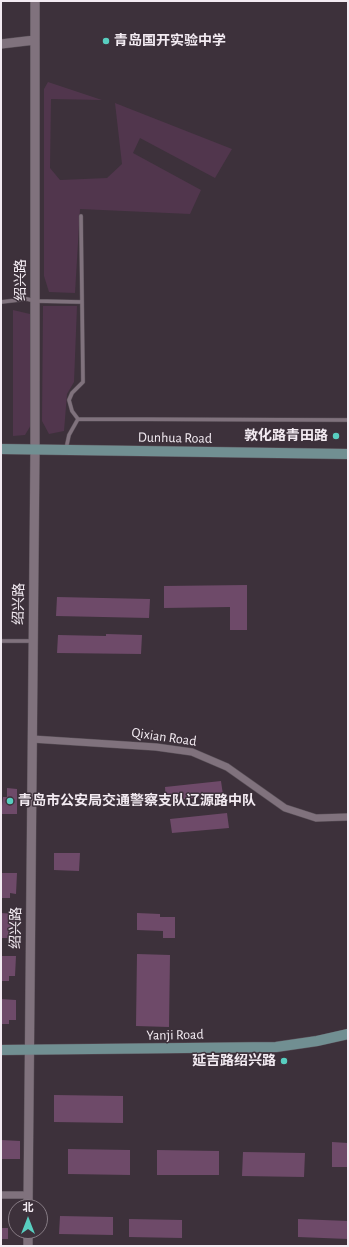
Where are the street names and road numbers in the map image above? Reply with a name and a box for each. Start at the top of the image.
street label: 绍兴路 [13,259,29,301]
street label: Dunhua Road [138,429,212,447]
street label: 绍兴路 [10,583,28,625]
street label: Qixian Road [130,724,198,750]
street label: 绍兴路 [7,907,25,949]
street label: Yanji Road [146,1026,204,1044]

